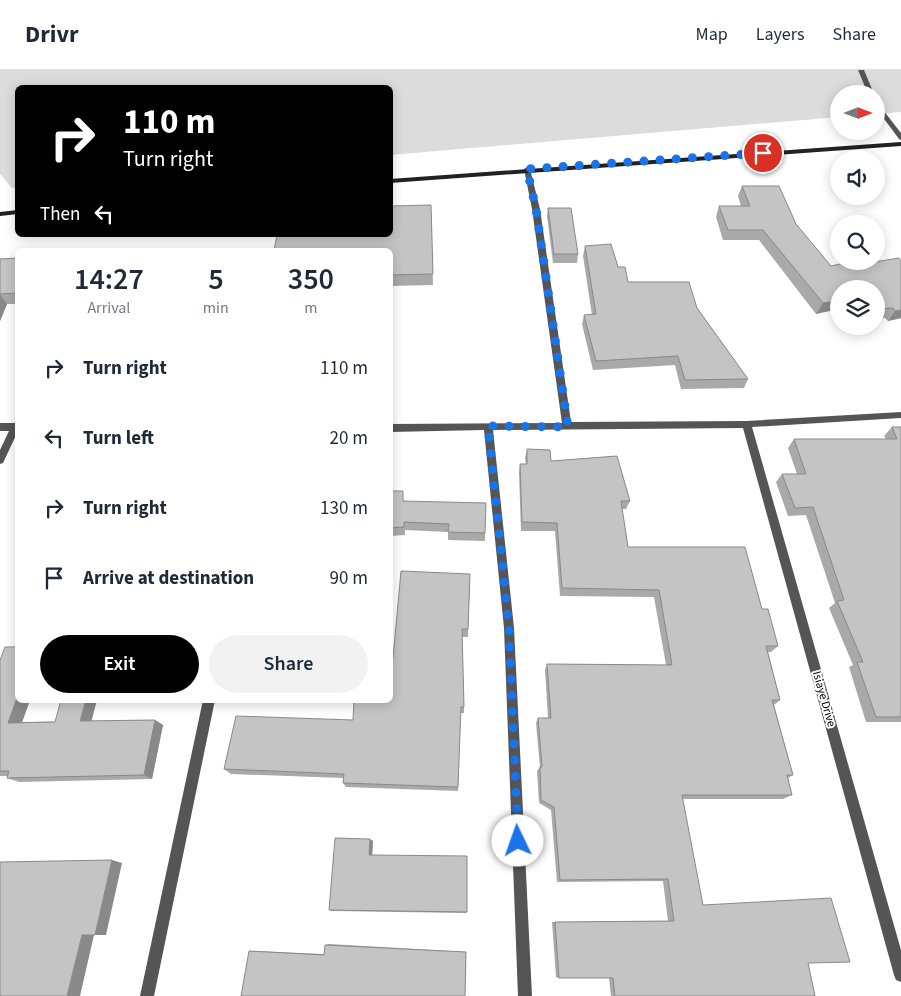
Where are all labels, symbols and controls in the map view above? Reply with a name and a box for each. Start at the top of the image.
text: Drivr [25,17,79,52]
text: Map [696,22,728,47]
text: Layers [756,22,805,47]
text: Share [833,22,876,47]
north arrow [830,85,885,140]
map controls [830,85,885,335]
text: 110 m [123,97,215,147]
icon: right [40,105,105,170]
pin [742,132,784,174]
icon: arrive [749,139,777,167]
text: Turn right [123,143,213,175]
button: sound [830,150,885,205]
icon: left [90,200,118,228]
text: Then [40,201,80,228]
button: search [830,215,885,270]
text: 14:27 [74,258,144,301]
text: 5 [208,258,224,301]
text: 350 [288,258,334,301]
button: layers [830,280,885,335]
text: Arrival [87,297,130,319]
text: min [203,297,229,319]
text: m [304,297,318,319]
icon: right [40,354,68,382]
text: Turn right [83,355,167,382]
text: 110 m [320,355,368,382]
icon: left [40,424,68,452]
text: Turn left [83,425,154,452]
text: 20 m [330,425,368,452]
icon: right [40,494,68,522]
text: Turn right [83,495,167,522]
text: 130 m [320,495,368,522]
icon: arrive [40,564,68,592]
text: Arrive at destination [83,565,254,592]
text: 90 m [330,565,368,592]
button: Exit [40,635,199,693]
button: Share [209,635,368,693]
street label: Isiaye Drive [808,669,840,729]
position arrow [491,814,543,866]

